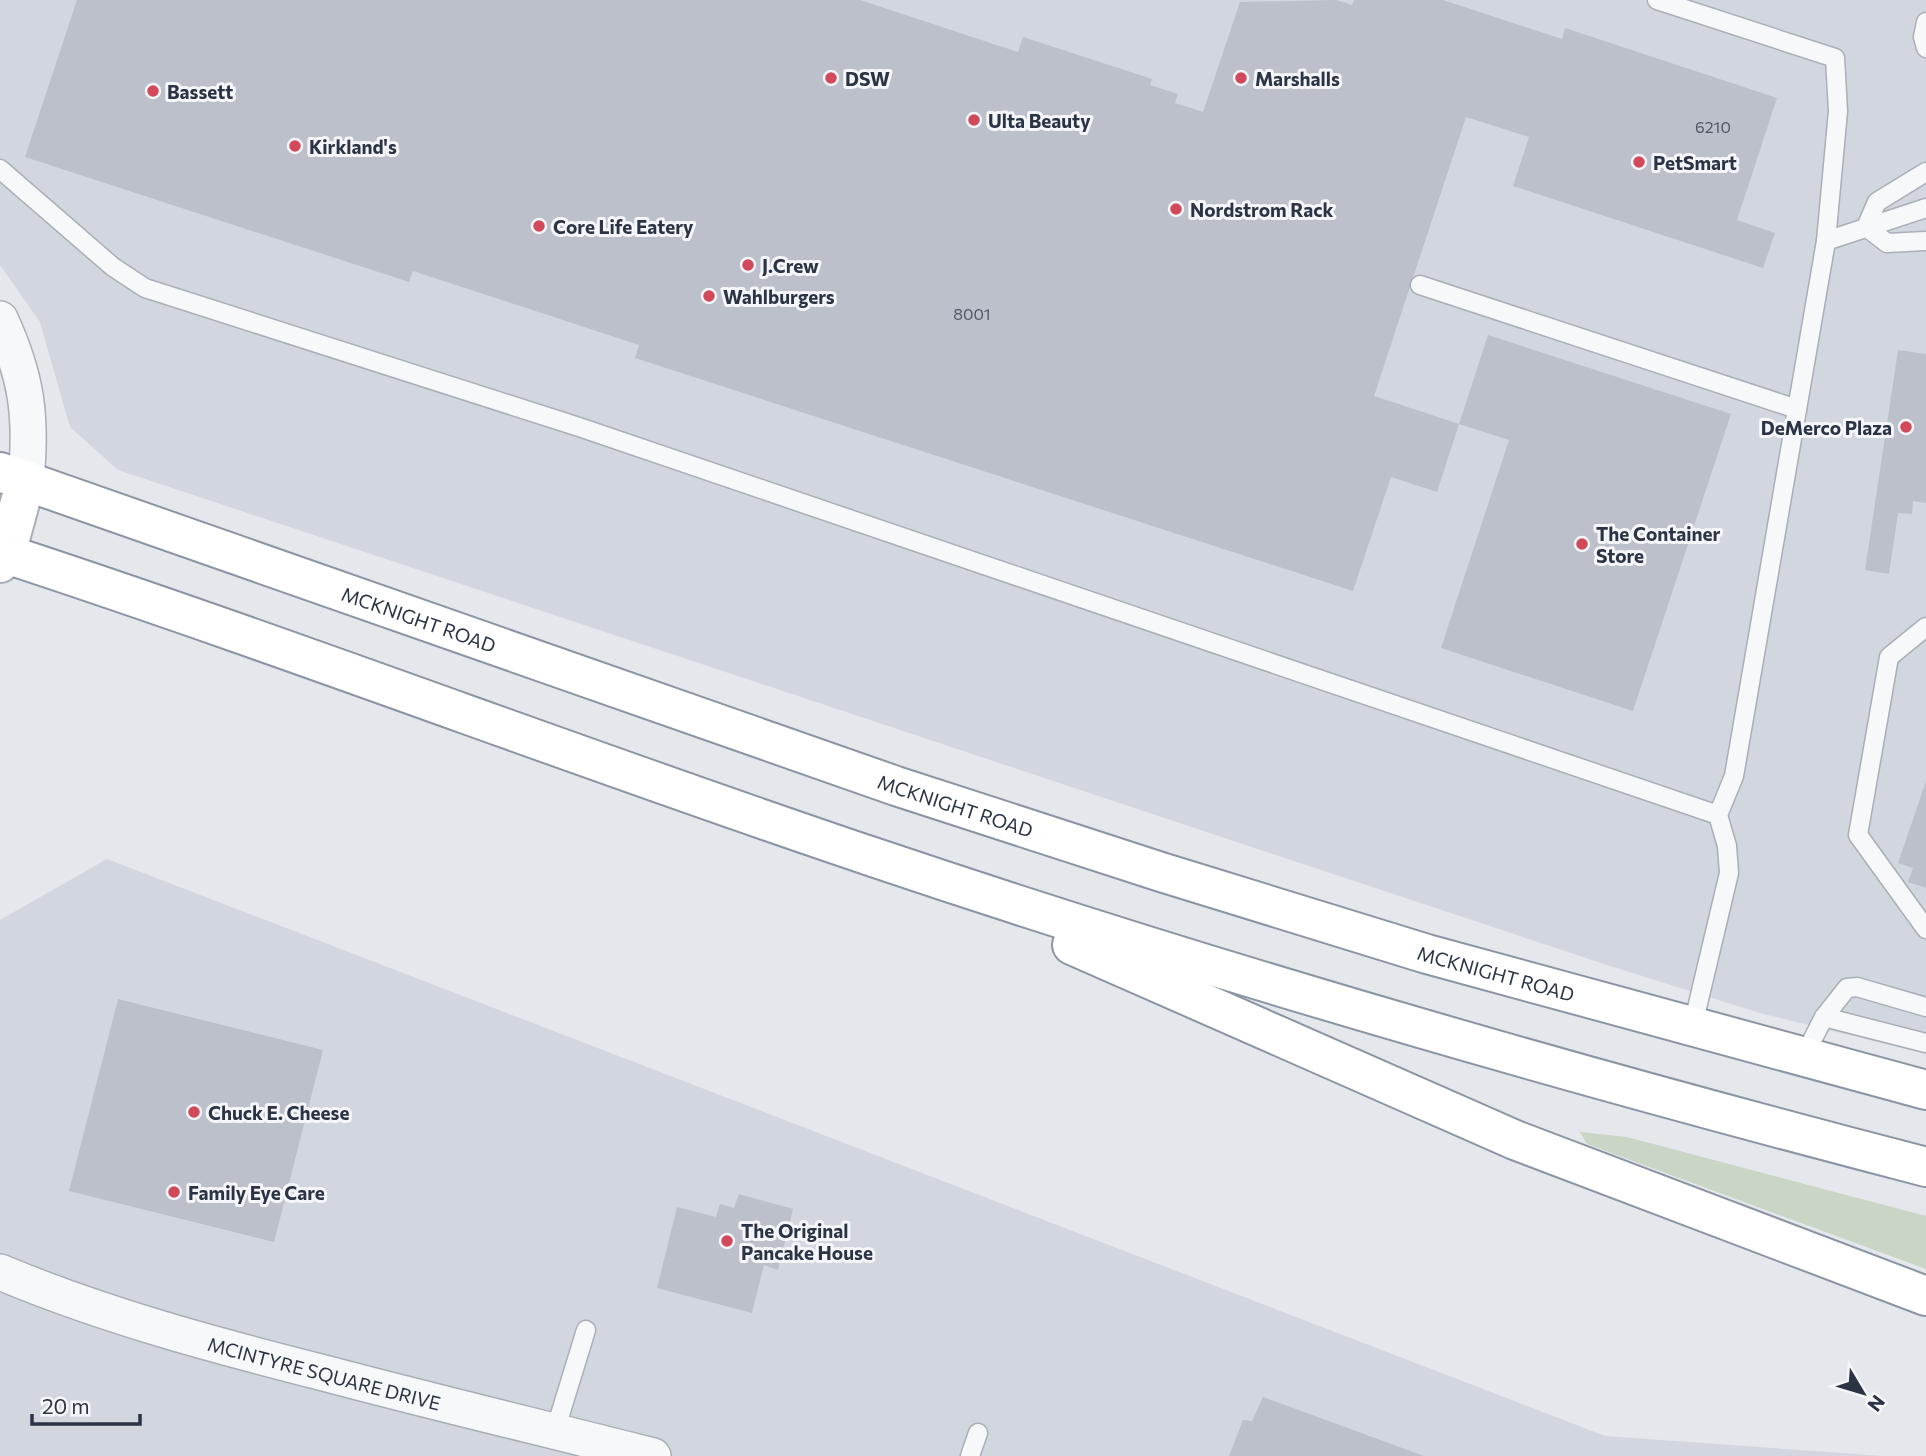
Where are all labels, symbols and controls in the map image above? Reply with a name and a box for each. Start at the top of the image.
place label: DSW [845,67,890,90]
place label: Marshalls [1255,67,1340,90]
marker: DSW [823,70,839,86]
marker: Marshalls [1233,70,1249,86]
place label: Bassett [167,80,233,103]
marker: Bassett [145,83,161,99]
place label: Ulta Beauty [988,109,1091,132]
marker: Ulta Beauty [966,112,982,128]
house number: 6210 [1695,117,1731,136]
place label: Kirkland's [309,135,397,158]
marker: Kirkland's [287,138,303,154]
place label: PetSmart [1653,151,1737,174]
marker: PetSmart [1631,154,1647,170]
place label: Nordstrom Rack [1190,198,1333,221]
marker: Nordstrom Rack [1168,201,1184,217]
place label: Core Life Eatery [553,215,694,238]
marker: Core Life Eatery [531,218,547,234]
place label: J.Crew [762,254,819,277]
marker: J.Crew [740,257,756,273]
place label: Wahlburgers [723,285,835,308]
marker: Wahlburgers [701,288,717,304]
house number: 8001 [953,304,991,323]
place label: DeMerco Plaza [1761,416,1892,439]
marker: DeMerco Plaza [1898,419,1914,435]
place label: The Container Store [1596,522,1721,567]
marker: The Container Store [1574,536,1590,552]
street label: MCKNIGHT ROAD [339,581,499,656]
street label: MCKNIGHT ROAD [875,769,1036,841]
street label: MCKNIGHT ROAD [1415,940,1577,1005]
place label: Chuck E. Cheese [208,1101,349,1124]
marker: Chuck E. Cheese [186,1104,202,1120]
place label: Family Eye Care [188,1181,325,1204]
marker: Family Eye Care [166,1184,182,1200]
place label: The Original Pancake House [741,1219,873,1264]
marker: The Original Pancake House [719,1233,735,1249]
street label: MCINTYRE SQUARE DRIVE [205,1331,443,1414]
north arrow [1828,1358,1898,1428]
scale bar [32,1382,140,1426]
text: N [1863,1391,1890,1416]
text: 20 m [42,1393,90,1418]

